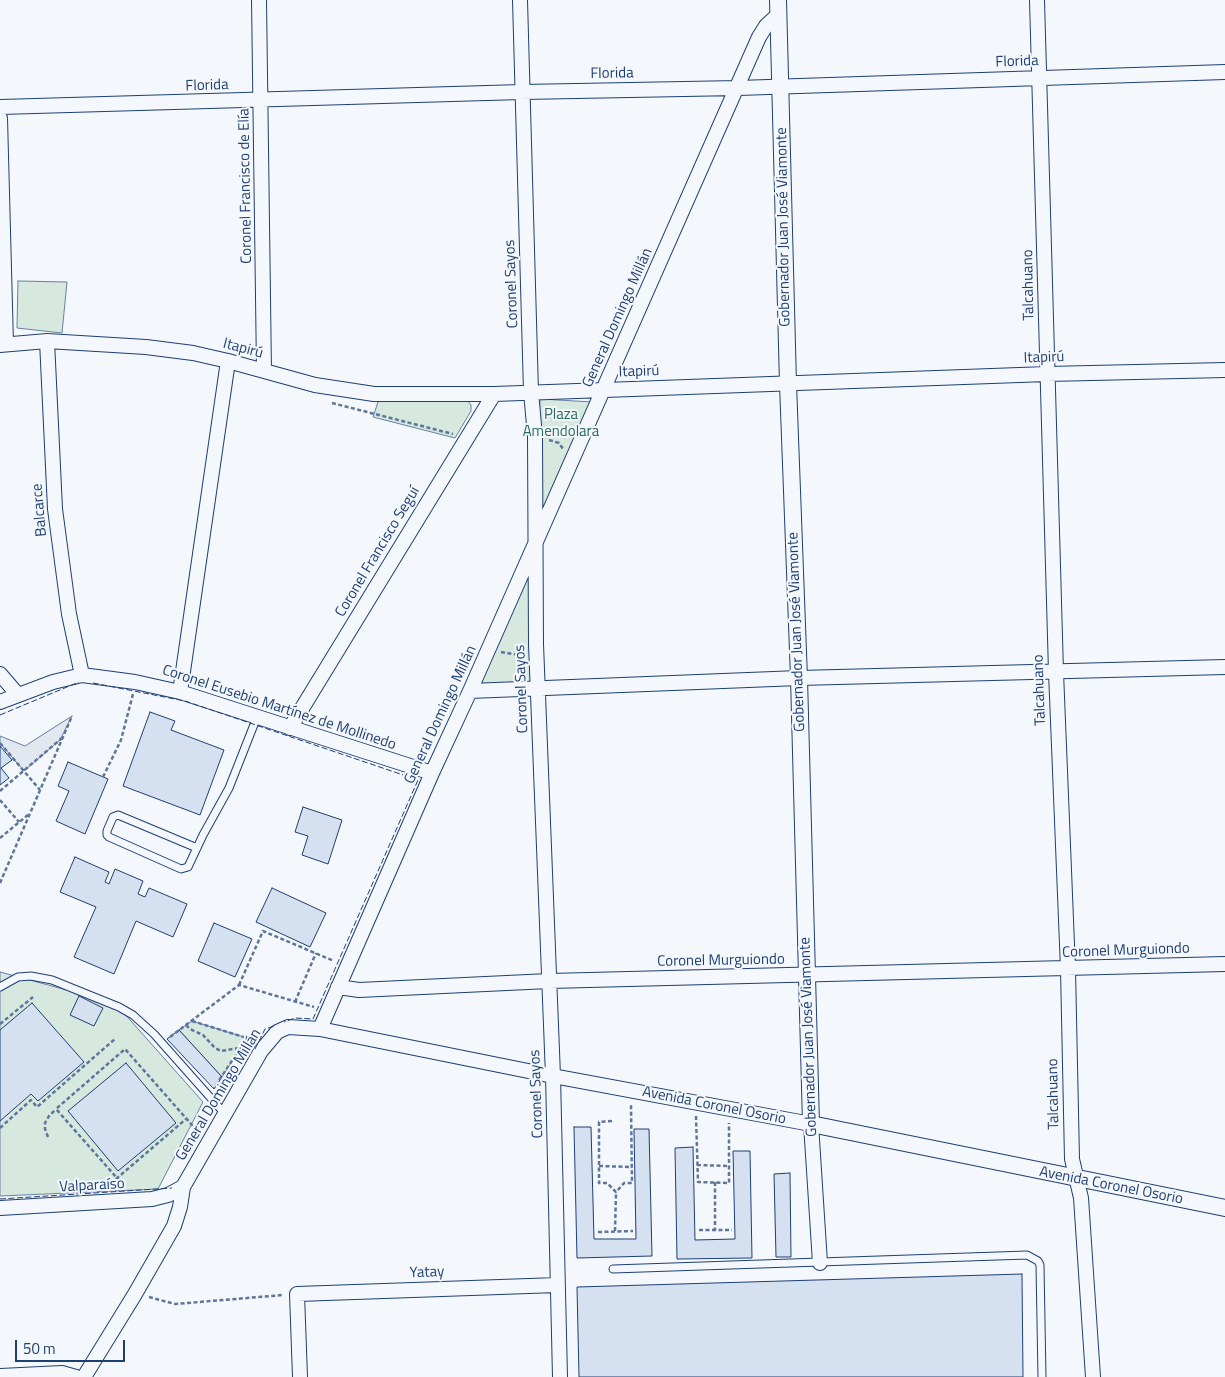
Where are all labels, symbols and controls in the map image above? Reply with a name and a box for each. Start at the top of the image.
street label: Florida [995,52,1039,72]
street label: Florida [590,65,634,83]
street label: Florida [185,76,229,96]
street label: Coronel Francisco de Elía [236,108,256,264]
street label: Gobernador Juan José Viamonte [773,127,795,327]
street label: Coronel Sayos [501,239,523,329]
street label: General Domingo Millán [579,246,657,390]
street label: Talcahuano [1019,249,1039,321]
street label: Itapirú [221,335,265,363]
street label: Itapirú [1023,348,1065,368]
street label: Itapirú [618,362,660,382]
park label: Plaza Amendolara [523,406,599,441]
street label: Balcarce [29,483,51,537]
street label: Coronel Francisco Seguí [332,484,424,620]
street label: Gobernador Juan José Viamonte [785,532,809,732]
street label: General Domingo Millán [401,643,481,787]
street label: Coronel Sayos [511,644,533,734]
street label: Talcahuano [1030,654,1050,726]
street label: Coronel Eusebio Martínez de Mollinedo [160,662,398,754]
street label: Gobernador Juan José Viamonte [797,937,821,1137]
street label: Coronel Murguiondo [1062,940,1190,962]
street label: Coronel Murguiondo [657,951,785,971]
street label: General Domingo Millán [172,1026,266,1164]
street label: Coronel Sayos [526,1049,548,1139]
street label: Talcahuano [1044,1058,1064,1130]
street label: Avenida Coronel Osorio [641,1083,787,1129]
street label: Avenida Coronel Osorio [1038,1163,1184,1209]
street label: Valparaíso [59,1175,125,1197]
street label: Yatay [409,1263,445,1283]
scale bar [18,1330,128,1362]
text: 50 m [23,1337,56,1360]

